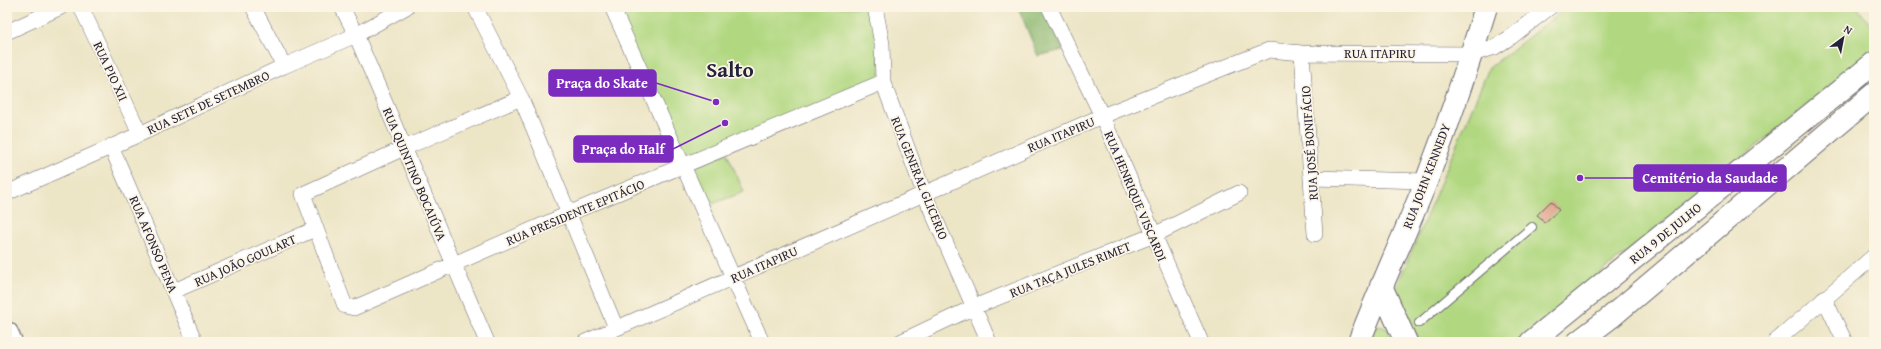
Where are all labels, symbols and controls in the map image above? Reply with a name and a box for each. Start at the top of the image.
north arrow [1823,18,1863,58]
text: N [1841,21,1856,39]
street label: RUA PIO XII [88,38,133,104]
street label: RUA ITAPIRU [1344,44,1416,63]
district label: Salto [706,54,754,85]
street label: RUA SETE DE SETEMBRO [144,66,273,139]
callout: Praça do Skate [549,70,656,96]
text: Praça do Skate [556,73,648,93]
street label: RUA JOSÉ BONIFÁCIO [1296,85,1323,201]
street label: RUA QUINTINO BOCAIÚVA [378,105,451,244]
street label: RUA ITAPIRU [1025,112,1098,157]
street label: RUA GENERAL GLICERIO [886,114,953,243]
street label: RUA JOHN KENNEDY [1398,121,1455,232]
street label: RUA HENRIQUE VISCARDI [1099,128,1172,264]
callout: Praça do Half [574,136,673,162]
text: Praça do Half [581,139,667,159]
callout: Cemitério da Saudade [1634,165,1786,191]
text: Cemitério da Saudade [1642,168,1778,188]
street label: RUA PRESIDENTE EPITÁCIO [503,175,648,250]
street label: RUA AFONSO PENA [125,193,183,296]
street label: RUA 9 DE JULHO [1625,198,1706,269]
street label: RUA JOÃO GOULART [191,229,300,291]
street label: RUA TAÇA JULES RIMET [1007,236,1134,302]
street label: RUA ITAPIRU [728,241,801,288]

